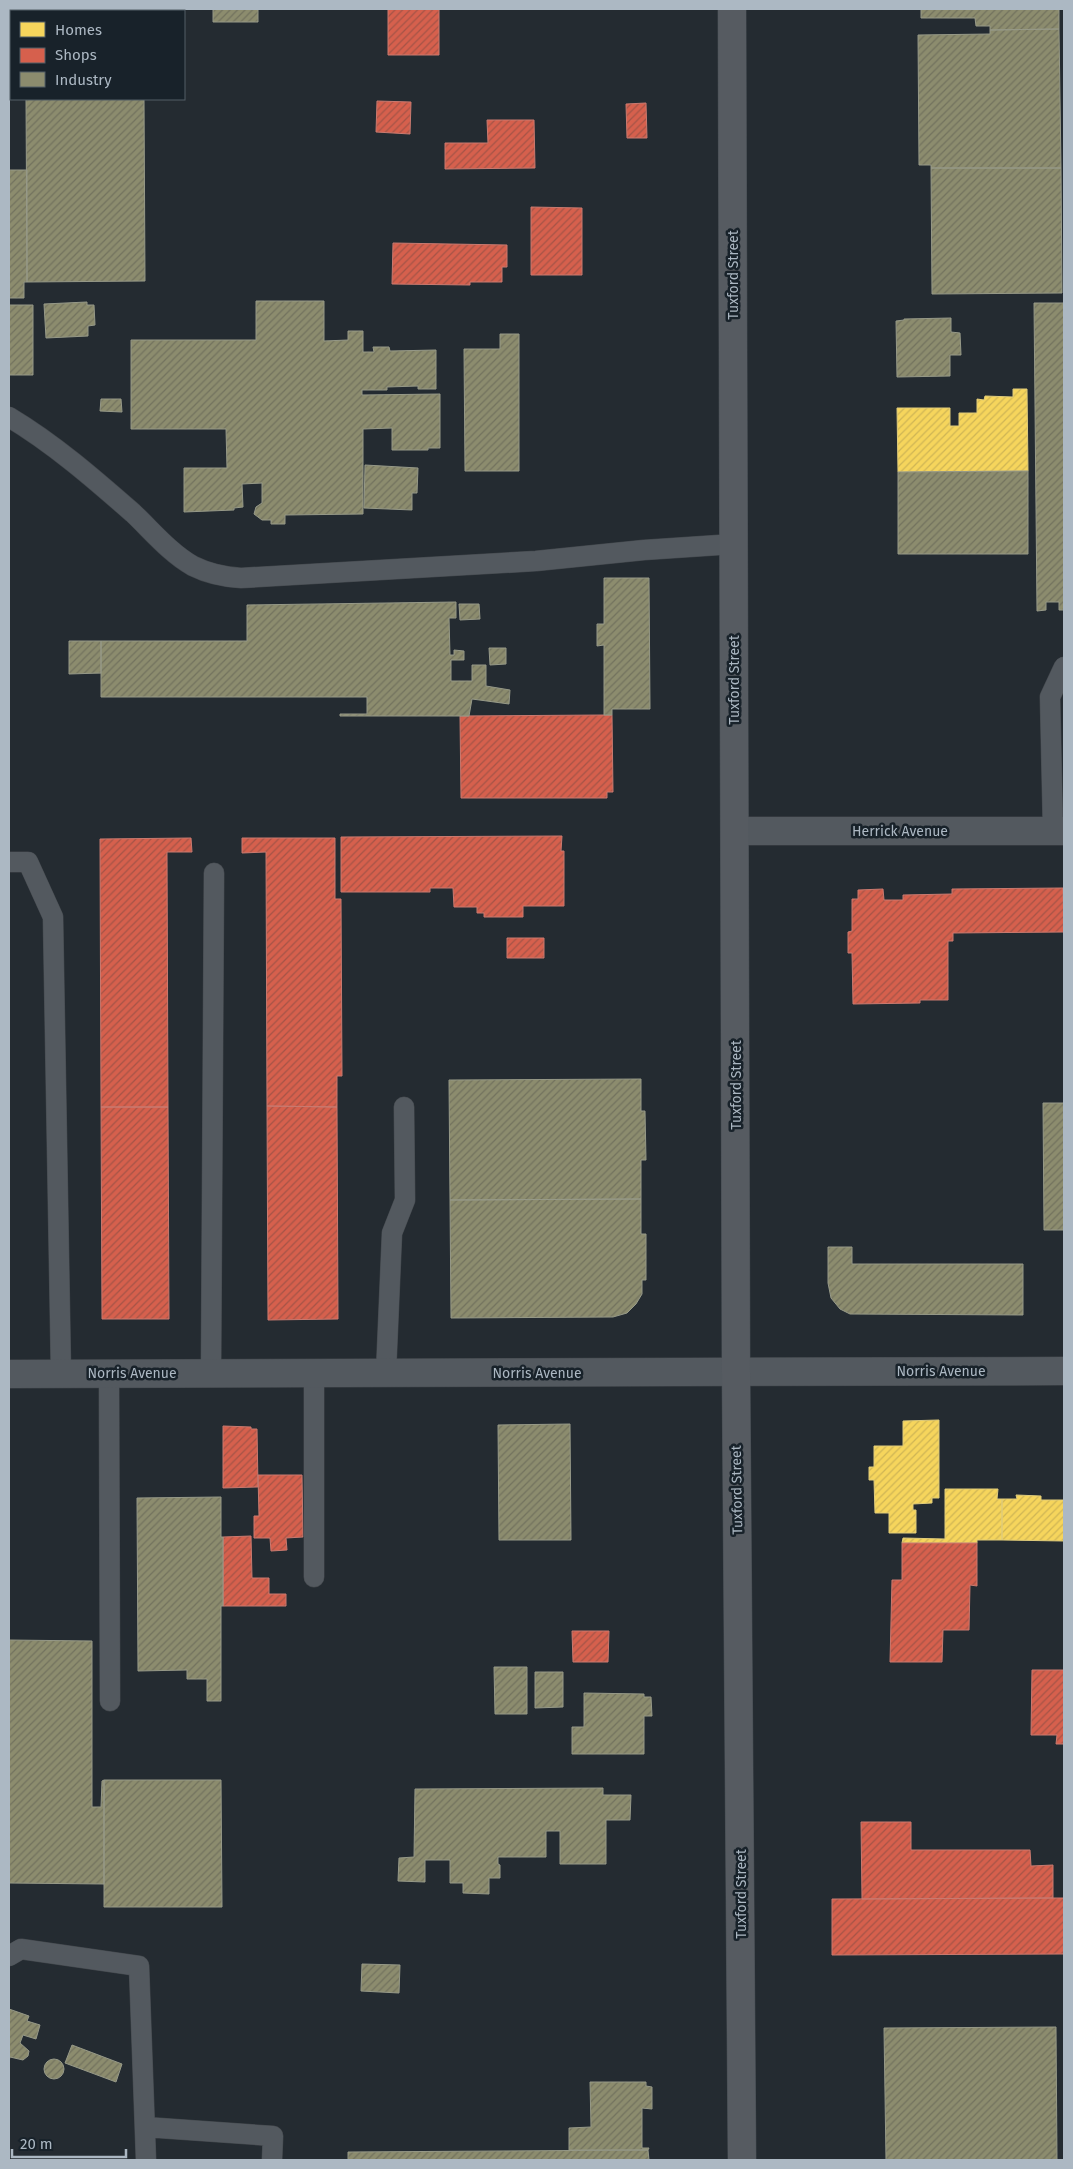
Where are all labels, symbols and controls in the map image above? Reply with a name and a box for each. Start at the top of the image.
legend [10,10,185,100]
text: Homes [55,21,102,39]
text: Shops [55,46,97,64]
text: Industry [55,71,112,89]
street label: Tuxford Street [725,229,742,320]
street label: Tuxford Street [726,634,743,725]
street label: Herrick Avenue [852,823,948,840]
street label: Tuxford Street [728,1039,745,1130]
street label: Norris Avenue [896,1363,986,1380]
street label: Norris Avenue [87,1365,177,1382]
street label: Norris Avenue [492,1365,582,1382]
street label: Tuxford Street [728,1444,746,1535]
street label: Tuxford Street [733,1848,750,1939]
scale bar [12,2126,126,2158]
text: 20 m [20,2135,53,2153]

